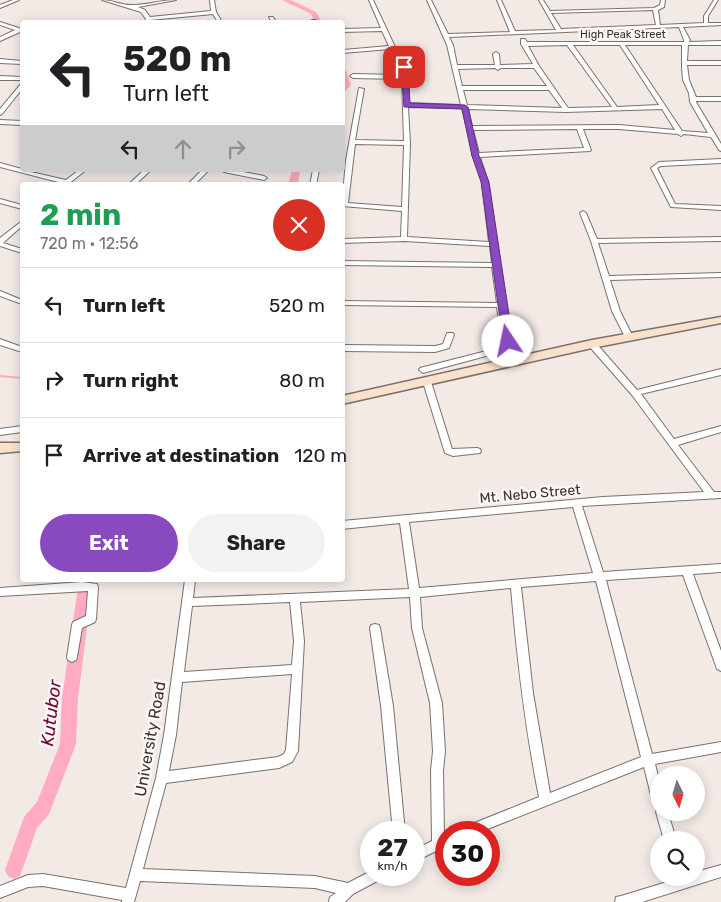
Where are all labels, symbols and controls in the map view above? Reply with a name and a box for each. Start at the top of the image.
street label: High Peak Street [580,28,667,41]
text: 520 m [123,38,232,80]
icon: left [40,40,105,105]
pin [383,46,425,88]
icon: arrive [390,53,418,81]
text: Turn left [123,80,209,107]
icon: left [116,135,144,163]
icon: ahead [169,135,197,163]
icon: right [222,135,250,163]
text: 2 min [40,197,121,233]
button: close [273,199,325,251]
text: 720 m · 12:56 [40,234,139,253]
icon: left [40,291,68,319]
text: Turn left [83,294,165,317]
text: 520 m [269,294,325,317]
position arrow [481,314,533,366]
icon: right [40,366,68,394]
text: Turn right [83,369,178,392]
text: 80 m [279,369,325,392]
icon: arrive [40,441,68,469]
text: Arrive at destination [83,444,279,467]
text: 120 m [294,444,347,467]
street label: Mt. Nebo Street [479,481,582,507]
button: Exit [40,514,178,572]
button: Share [188,514,325,572]
water label: Kutubor [36,677,66,747]
street label: University Road [130,680,170,798]
north arrow [650,766,705,821]
map controls [650,766,705,886]
speed limit sign: 30 [435,821,500,886]
button: search [650,831,705,886]
text: 27 [377,833,408,862]
text: km/h [378,859,407,873]

